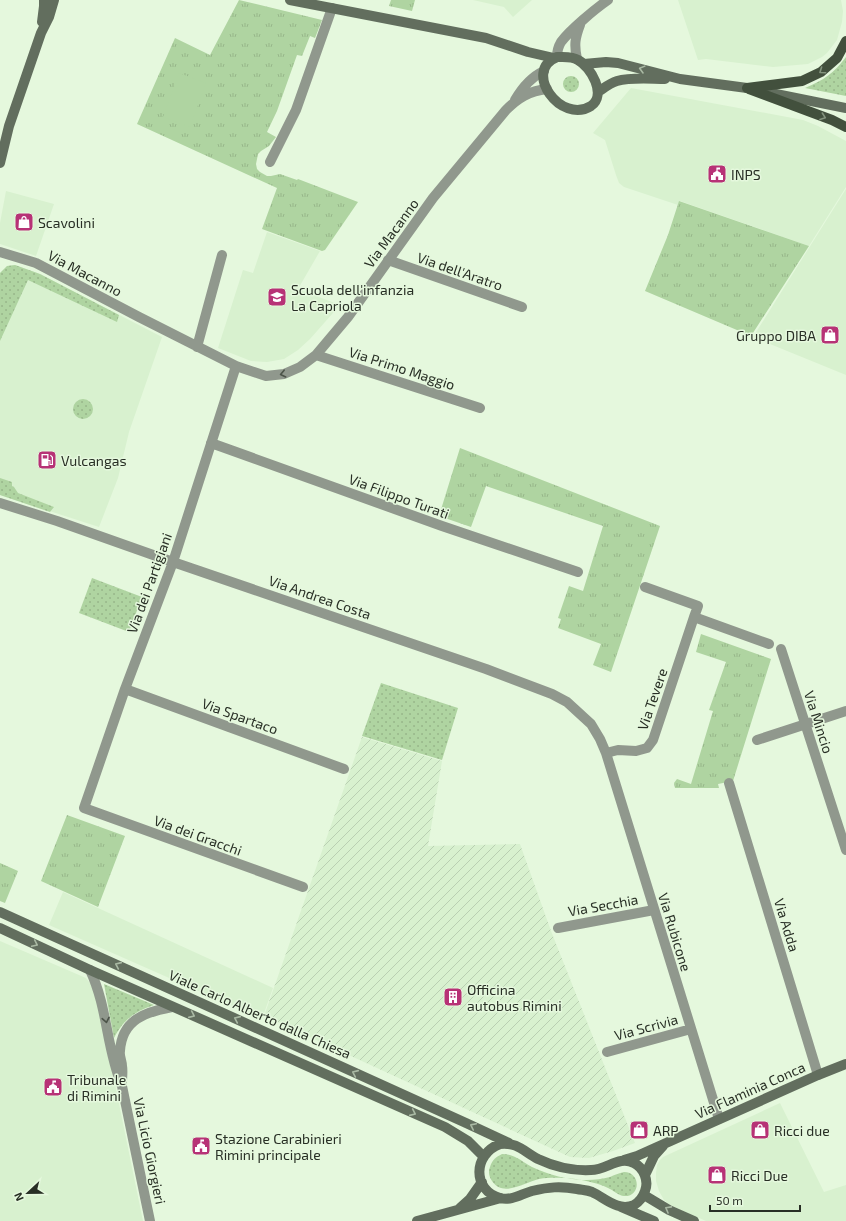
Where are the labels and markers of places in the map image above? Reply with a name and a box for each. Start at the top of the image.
public building icon: INPS [706,163,728,185]
place label: INPS [731,166,761,183]
shop icon: Scavolini [13,211,35,233]
place label: Scavolini [38,214,95,231]
place label: Scuola dell'infanzia La Capriola [291,281,414,314]
school or university icon: Scuola dell'infanzia La Capriola [266,286,288,308]
shop icon: Gruppo DIBA [819,324,841,346]
place label: Gruppo DIBA [736,327,816,344]
fuel station icon: Vulcangas [36,449,58,471]
place label: Vulcangas [61,452,127,469]
place label: Officina autobus Rimini [467,981,562,1014]
building icon: Officina autobus Rimini [442,986,464,1008]
place label: Tribunale di Rimini [67,1071,126,1104]
public building icon: Tribunale di Rimini [42,1076,64,1098]
shop icon: ARP [628,1119,650,1141]
shop icon: Ricci due [749,1119,771,1141]
place label: ARP [653,1122,679,1139]
place label: Ricci due [774,1122,830,1139]
place label: Stazione Carabinieri Rimini principale [215,1130,342,1163]
public building icon: Stazione Carabinieri Rimini principale [190,1135,212,1157]
shop icon: Ricci Due [706,1164,728,1186]
place label: Ricci Due [731,1167,788,1184]

